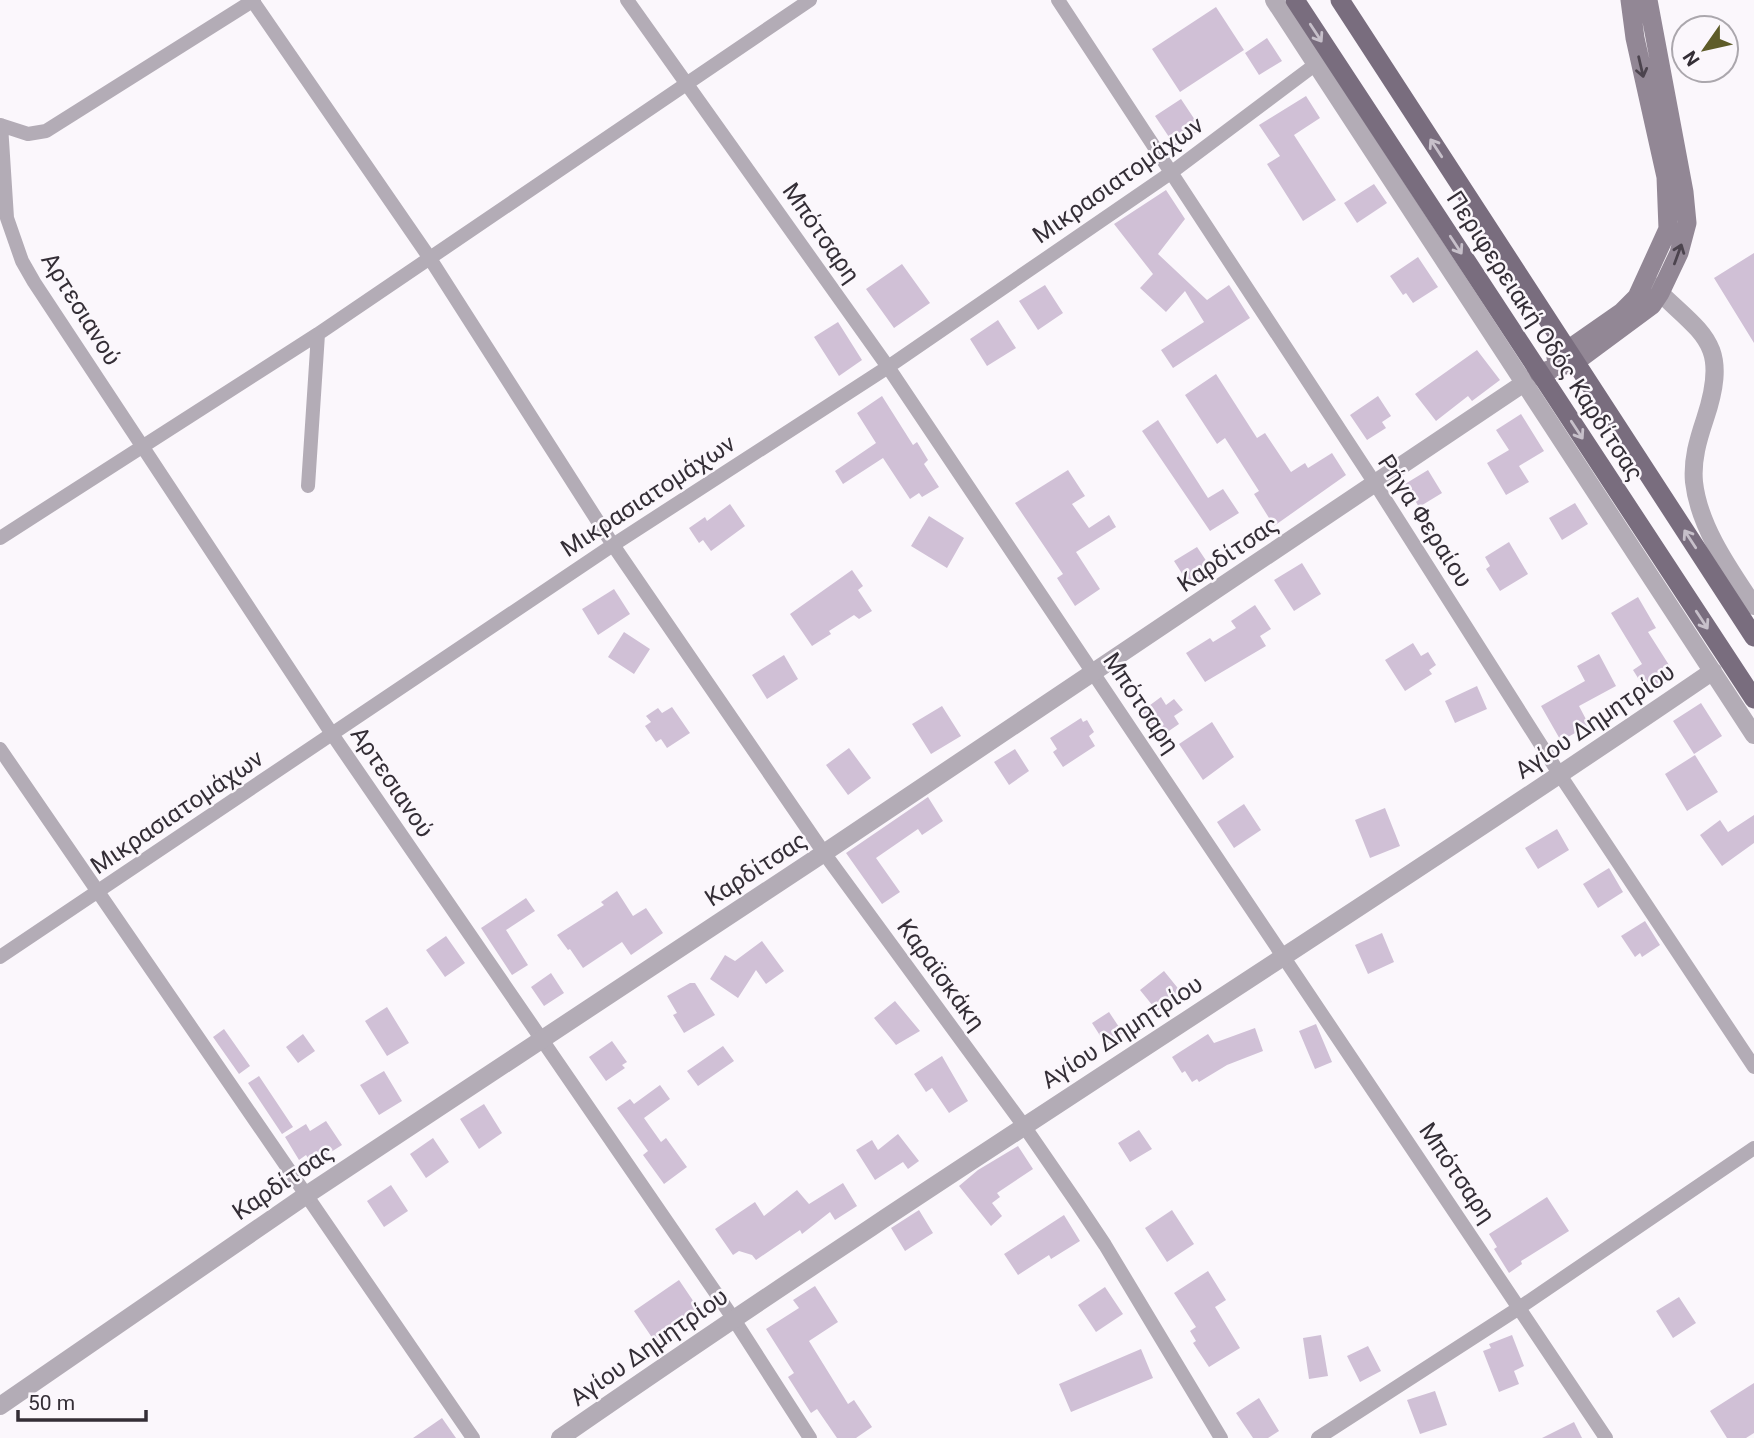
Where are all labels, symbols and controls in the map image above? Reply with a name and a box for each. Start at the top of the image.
north arrow [1670,14,1740,84]
one-way arrow [1310,22,1324,42]
text: N [1678,46,1705,70]
one-way arrow [1635,55,1649,78]
street label: Μικρασιατομάχων [1027,110,1209,249]
one-way arrow [1428,139,1443,158]
street label: Μπότσαρη [776,178,866,288]
street label: Περιφερειακή Οδός Καρδίτσας [1441,186,1649,486]
one-way arrow [1449,235,1463,254]
one-way arrow [1673,243,1685,265]
street label: Αρτεσιανού [35,248,127,370]
one-way arrow [1570,420,1584,440]
street label: Μικρασιατομάχων [556,429,741,563]
street label: Ρήγα Φεραίου [1372,450,1478,592]
street label: Καρδίτσας [1172,510,1284,598]
one-way arrow [1683,530,1697,549]
one-way arrow [1695,610,1709,629]
street label: Μπότσαρη [1097,647,1185,759]
street label: Αγίου Δημητρίου [1510,657,1680,785]
street label: Αρτεσιανού [345,721,439,843]
street label: Μικρασιατομάχων [86,744,269,880]
street label: Καρδίτσας [700,826,812,912]
street label: Καραϊσκάκη [891,914,991,1036]
street label: Αγίου Δημητρίου [1036,970,1208,1094]
street label: Μπότσαρη [1413,1117,1501,1229]
street label: Καρδίτσας [227,1138,339,1226]
street label: Αγίου Δημητρίου [565,1282,733,1412]
scale bar [18,1378,145,1422]
text: 50 m [28,1391,75,1415]

